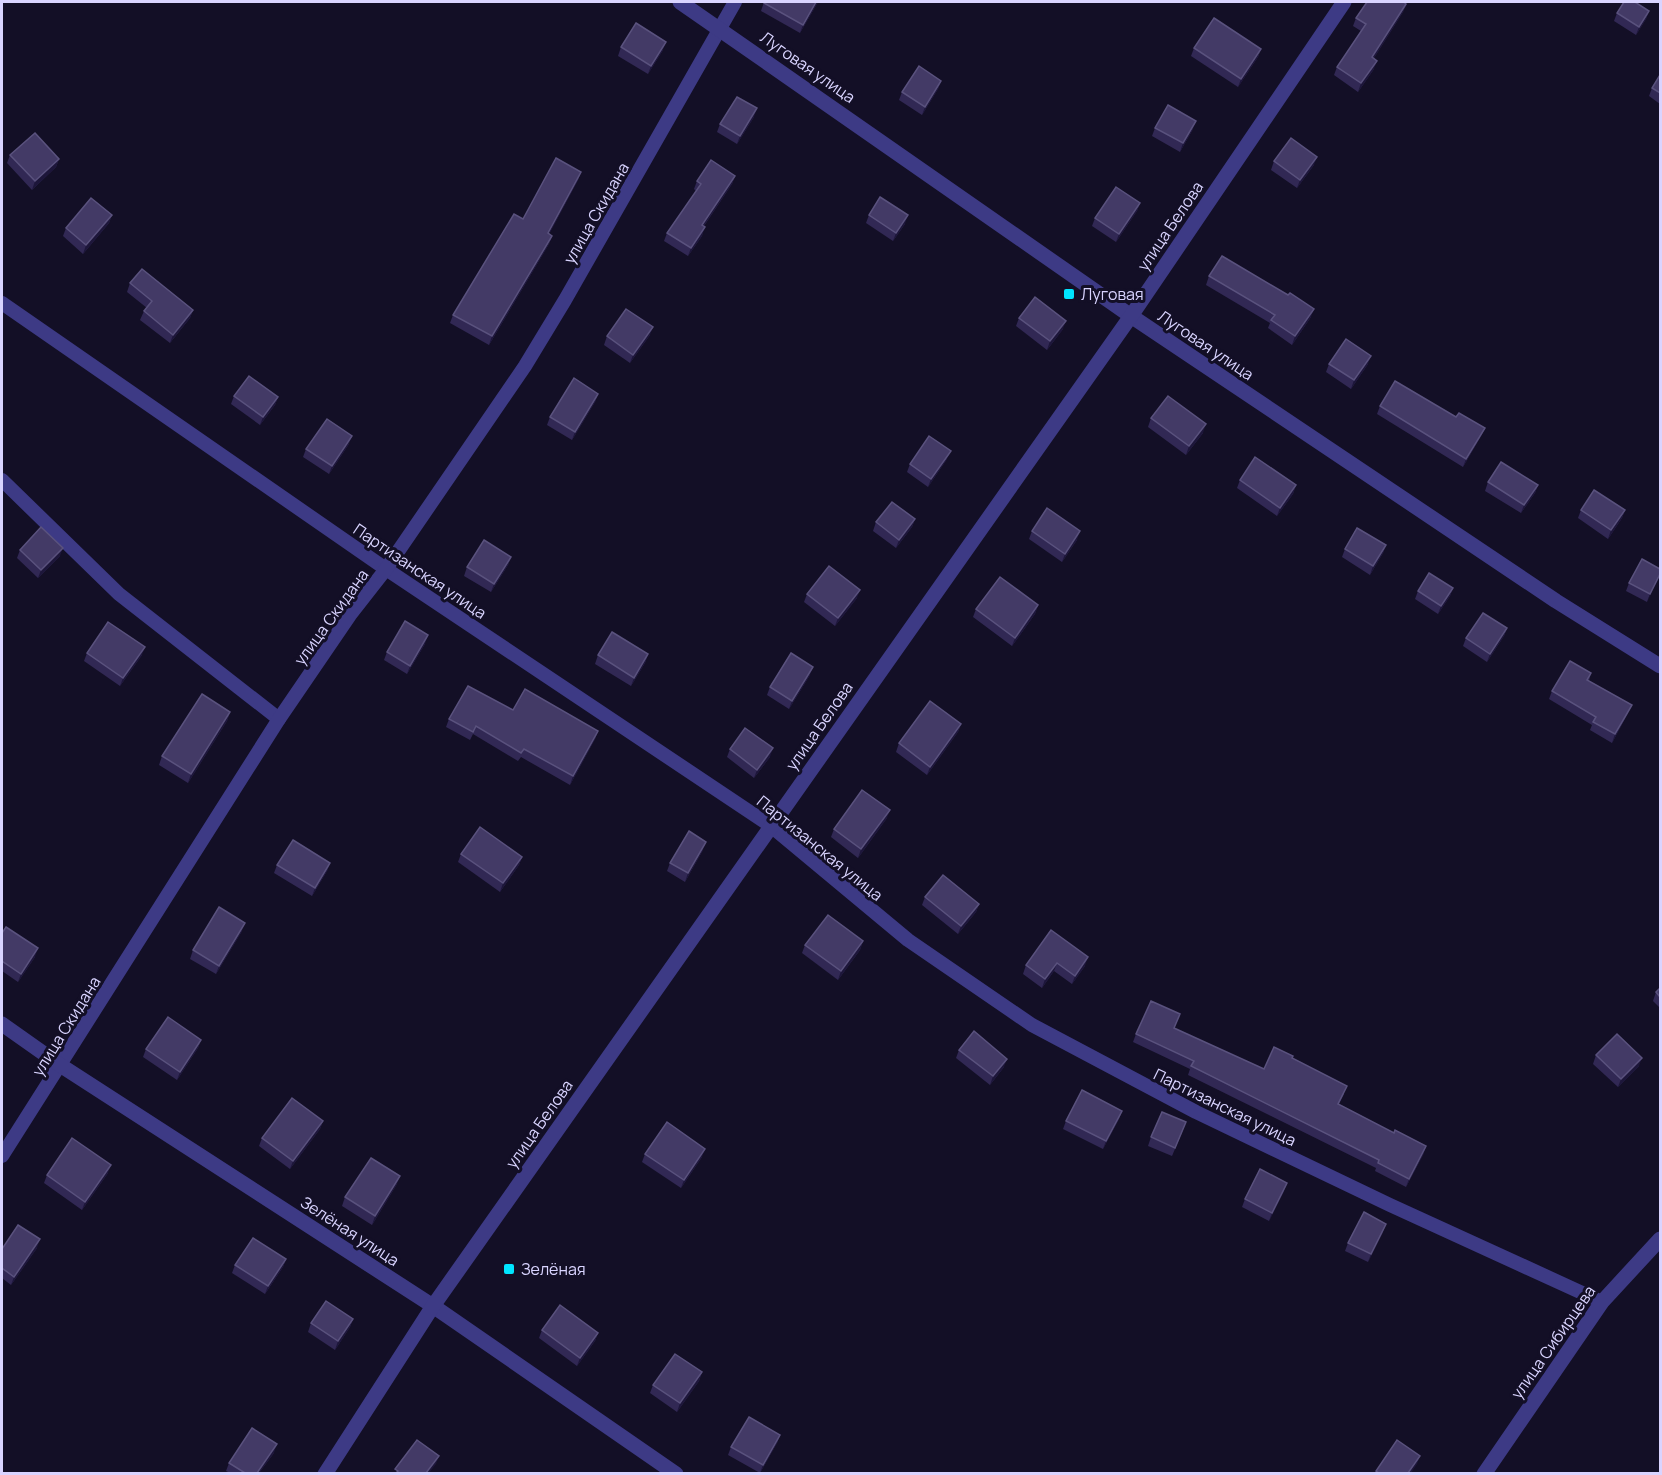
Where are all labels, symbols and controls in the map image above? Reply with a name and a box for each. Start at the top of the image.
street label: Луговая улица [756,26,860,108]
street label: улица Скидана [558,158,634,268]
street label: улица Белова [1132,177,1208,275]
place label: Луговая [1081,283,1144,305]
marker: Луговая [1062,287,1076,301]
street label: Луговая улица [1154,305,1258,385]
street label: Партизанская улица [349,518,491,624]
street label: улица Скидана [289,565,373,669]
street label: улица Белова [780,677,858,775]
street label: Партизанская улица [752,790,888,906]
street label: улица Скидана [27,972,105,1080]
street label: Партизанская улица [1150,1063,1300,1151]
street label: улица Белова [500,1075,578,1173]
street label: Зелёная улица [297,1191,403,1271]
place label: Зелёная [521,1258,586,1280]
marker: Зелёная [502,1262,516,1276]
street label: улица Сибирцева [1506,1281,1600,1403]

